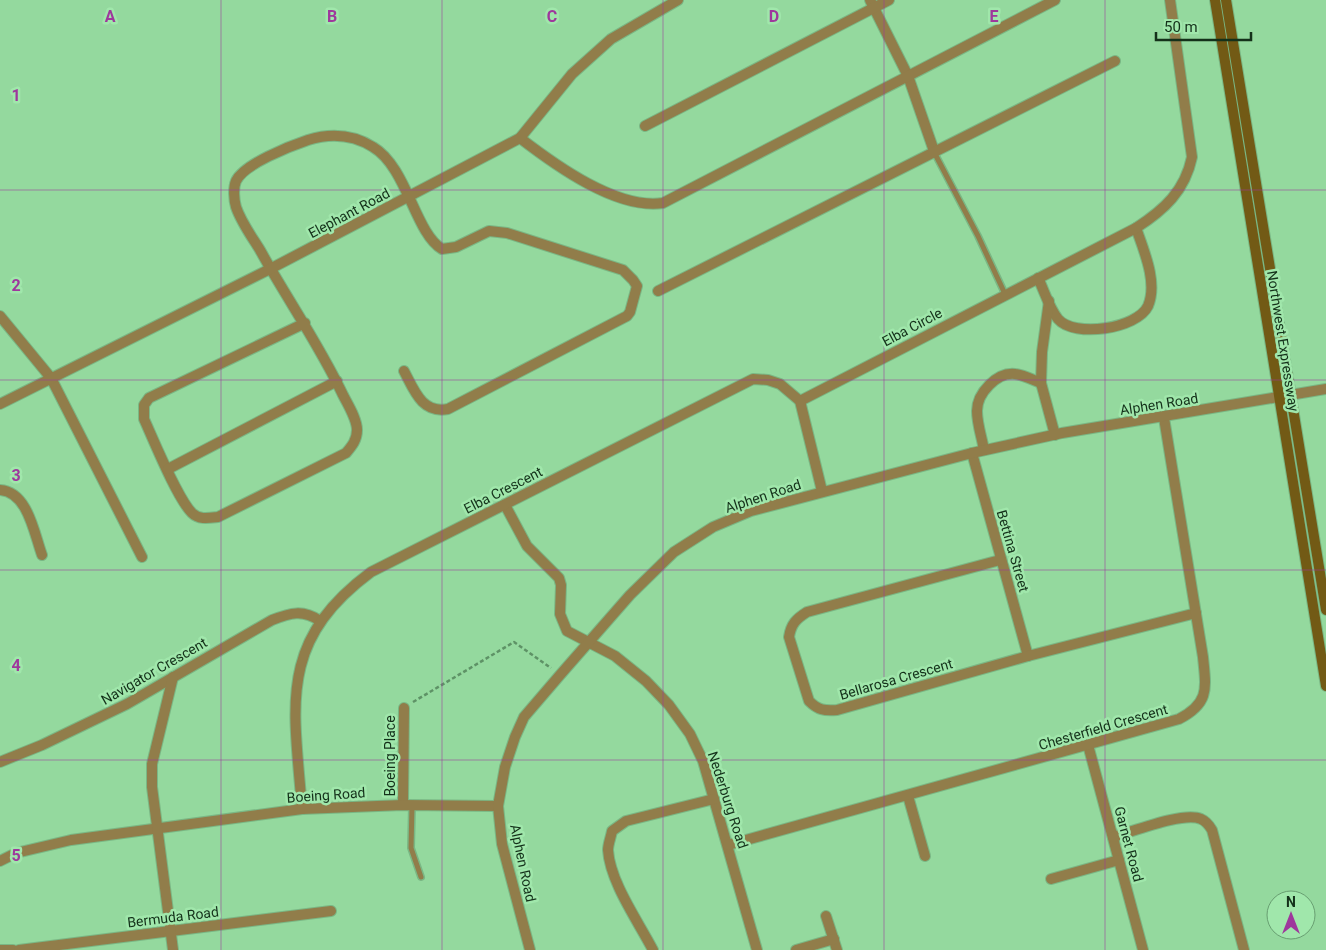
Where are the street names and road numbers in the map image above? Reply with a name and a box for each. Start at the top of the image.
street label: Elephant Road [306,185,392,241]
street label: Northwest Expressway [1264,269,1302,413]
street label: Elba Circle [879,305,945,349]
street label: Alphen Road [1119,390,1199,418]
street label: Elba Crescent [461,463,545,517]
street label: Alphen Road [723,476,803,516]
street label: Bettina Street [994,508,1032,594]
street label: Navigator Crescent [98,634,210,708]
street label: Bellarosa Crescent [838,655,955,703]
street label: Chesterfield Crescent [1037,701,1170,753]
street label: Boeing Place [382,715,398,797]
street label: Nederburg Road [705,749,751,851]
street label: Boeing Road [286,784,366,806]
street label: Garnet Road [1111,805,1147,883]
street label: Alphen Road [507,823,539,903]
street label: Bermuda Road [126,903,220,931]

